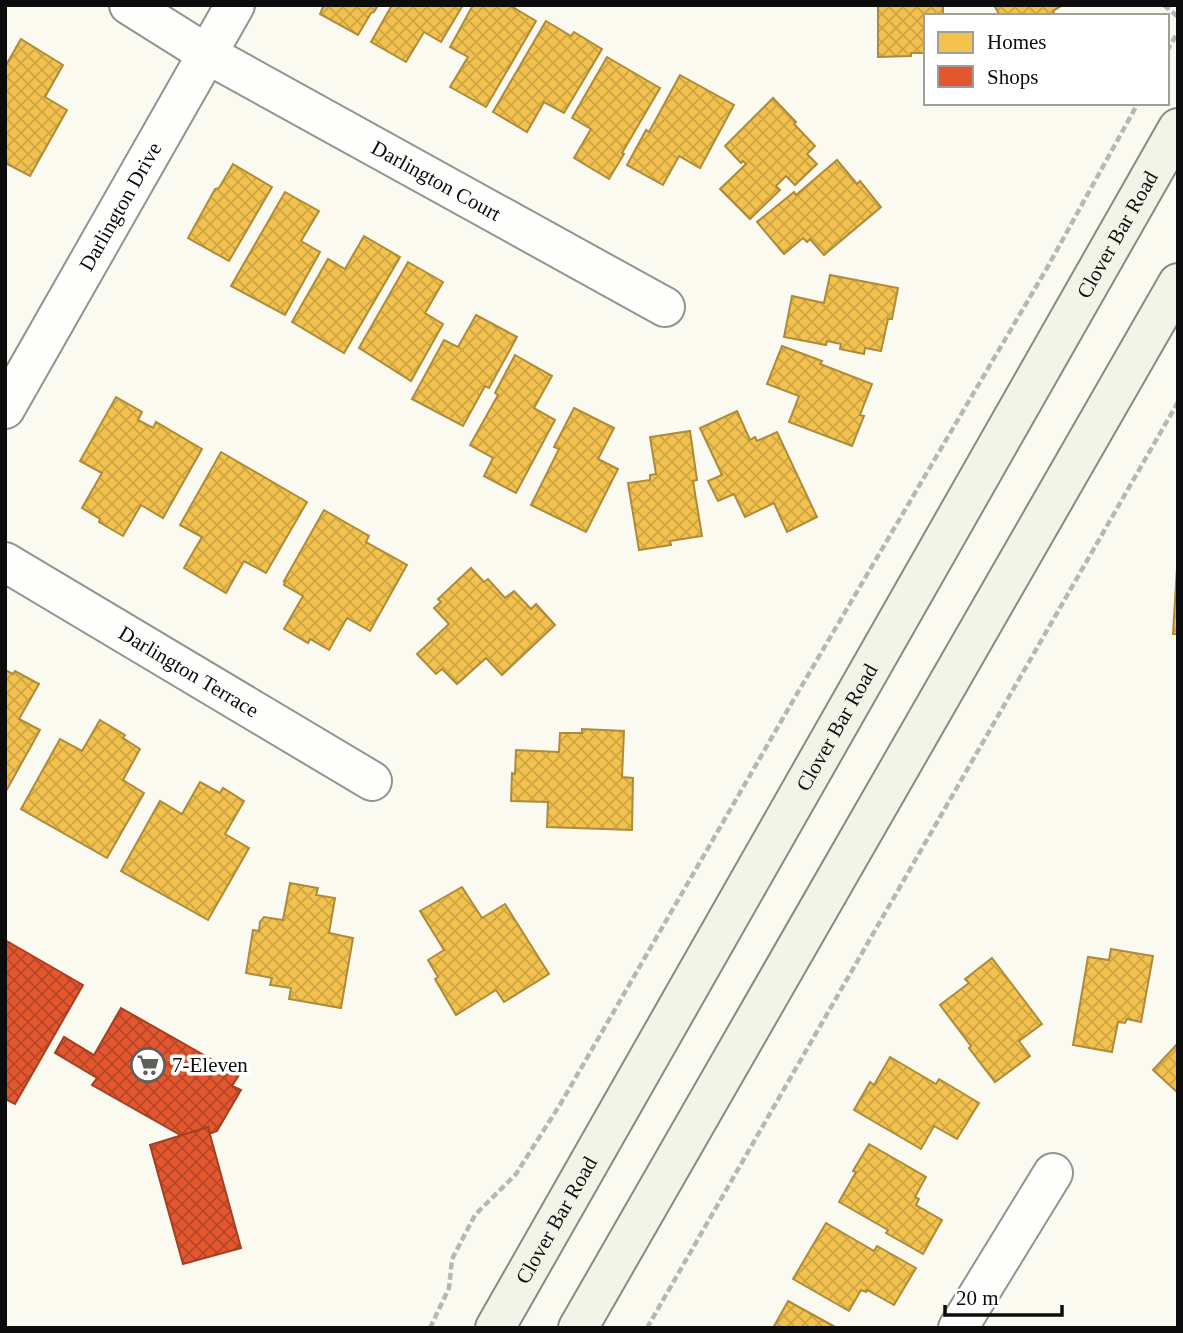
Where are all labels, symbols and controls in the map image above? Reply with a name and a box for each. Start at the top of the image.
legend [924,14,1169,105]
text: Homes [987,30,1047,54]
text: Shops [987,65,1038,89]
street label: Darlington Court [367,135,505,226]
street label: Darlington Drive [74,138,166,275]
street label: Clover Bar Road [1072,166,1163,302]
street label: Darlington Terrace [115,621,263,723]
street label: Clover Bar Road [791,659,883,795]
supermarket icon: 7-Eleven [129,1046,167,1084]
place label: 7-Eleven [172,1053,248,1077]
street label: Clover Bar Road [511,1152,602,1288]
scale bar [945,1274,1062,1318]
text: 20 m [956,1286,999,1310]

